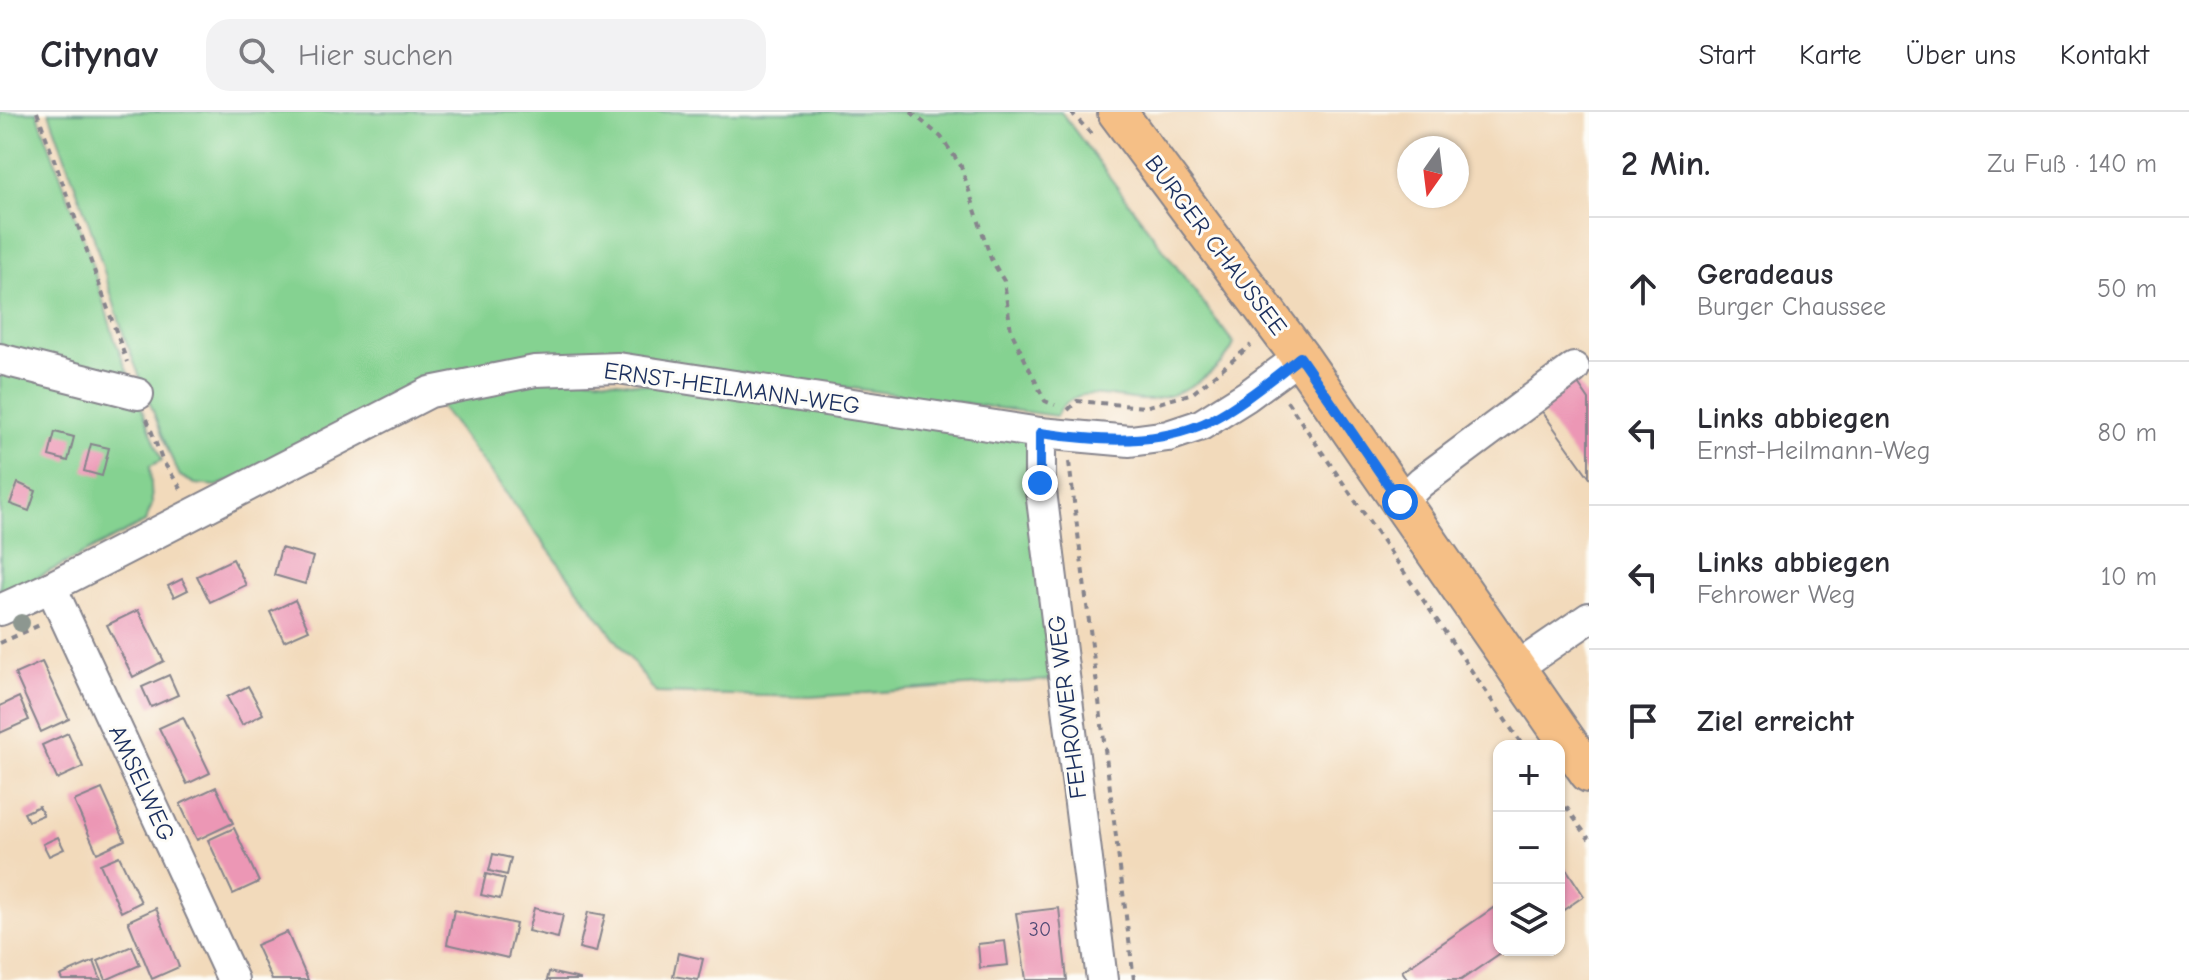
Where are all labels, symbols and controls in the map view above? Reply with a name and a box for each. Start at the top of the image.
search box [206,19,766,91]
text: Citynav [40,33,158,77]
icon: search [234,33,278,77]
text: Hier suchen [298,38,453,73]
text: Start [1699,39,1755,71]
text: Karte [1799,39,1862,71]
text: Über uns [1906,39,2016,71]
text: Kontakt [2060,39,2149,71]
north arrow [1397,136,1469,208]
text: 2 Min. [1621,144,1710,184]
text: Zu Fuß · 140 m [1987,149,2157,179]
street label: BURGER CHAUSSEE [1139,150,1293,340]
text: Geradeaus [1697,257,1833,292]
icon: ahead [1621,267,1665,311]
text: 50 m [2097,274,2157,304]
text: Burger Chaussee [1697,292,1886,322]
street label: ERNST-HEILMANN-WEG [602,356,862,420]
text: Links abbiegen [1697,401,1890,436]
icon: left [1621,411,1665,455]
text: 80 m [2098,418,2157,448]
text: Ernst-Heilmann-Weg [1697,436,1930,466]
route end [1022,465,1058,501]
route start [1382,484,1418,520]
text: Links abbiegen [1697,545,1890,580]
icon: left [1621,555,1665,599]
text: 10 m [2101,562,2157,592]
text: Fehrower Weg [1697,580,1856,610]
street label: FEHROWER WEG [1042,614,1092,800]
icon: arrive [1621,699,1665,743]
text: Ziel erreicht [1697,704,1854,739]
street label: AMSELWEG [103,721,181,845]
map controls [1493,740,1565,956]
button: + [1493,740,1565,812]
button: − [1493,812,1565,884]
button: layers [1493,884,1565,956]
house number: 30 [1029,918,1051,941]

